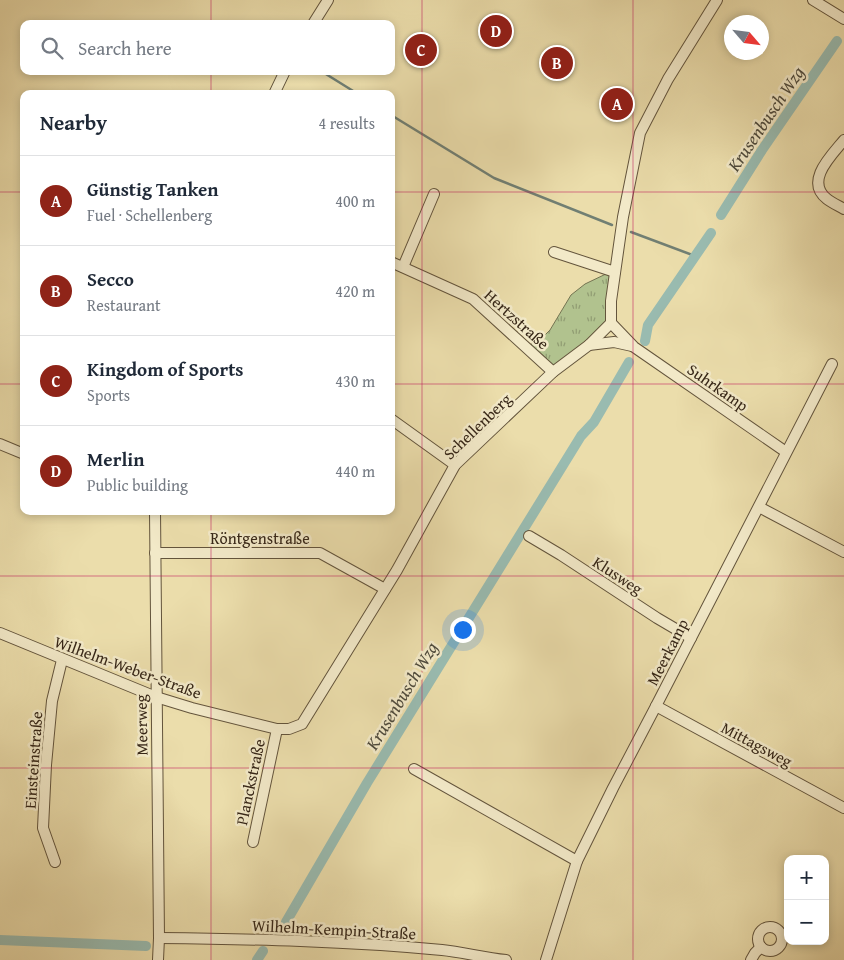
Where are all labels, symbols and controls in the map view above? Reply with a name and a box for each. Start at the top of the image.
pin: D [480,12,512,50]
north arrow [724,15,769,60]
search box [20,20,395,75]
pin: C [405,31,437,69]
icon: search [38,34,66,62]
text: Search here [78,34,172,62]
pin: B [541,44,573,82]
water label: Krusenbusch Wzg [720,61,811,177]
pin: A [601,85,633,123]
text: Nearby [40,107,107,138]
text: 4 results [318,111,375,135]
text: Günstig Tanken [87,175,219,203]
text: A [51,189,61,213]
text: 400 m [335,189,375,213]
text: Fuel · Schellenberg [87,203,212,227]
text: Secco [87,265,134,293]
text: B [51,279,61,303]
text: 420 m [335,279,375,303]
street label: Hertzstraße [479,283,555,355]
text: Restaurant [87,293,161,317]
text: Kingdom of Sports [87,355,244,383]
street label: Suhrkamp [683,357,754,417]
text: C [51,369,61,393]
text: 430 m [335,369,375,393]
text: Sports [87,383,130,407]
street label: Schellenberg [437,387,517,465]
text: Merlin [87,445,144,473]
text: D [51,459,61,483]
text: 440 m [335,459,375,483]
text: Public building [87,473,188,497]
street label: Röntgenstraße [210,526,310,550]
street label: Klusweg [588,550,648,600]
street label: Meerkamp [640,614,694,690]
your location [450,617,476,643]
street label: Wilhelm-Weber-Straße [51,629,205,705]
water label: Krusenbusch Wzg [358,637,444,756]
street label: Meerweg [128,694,154,756]
street label: Einsteinstraße [18,711,48,809]
street label: Mittagsweg [717,715,797,773]
street label: Planckstraße [229,737,271,827]
map controls [784,855,829,945]
button: + [784,855,829,900]
button: − [784,900,829,945]
street label: Wilhelm-Kempin-Straße [251,913,417,945]

